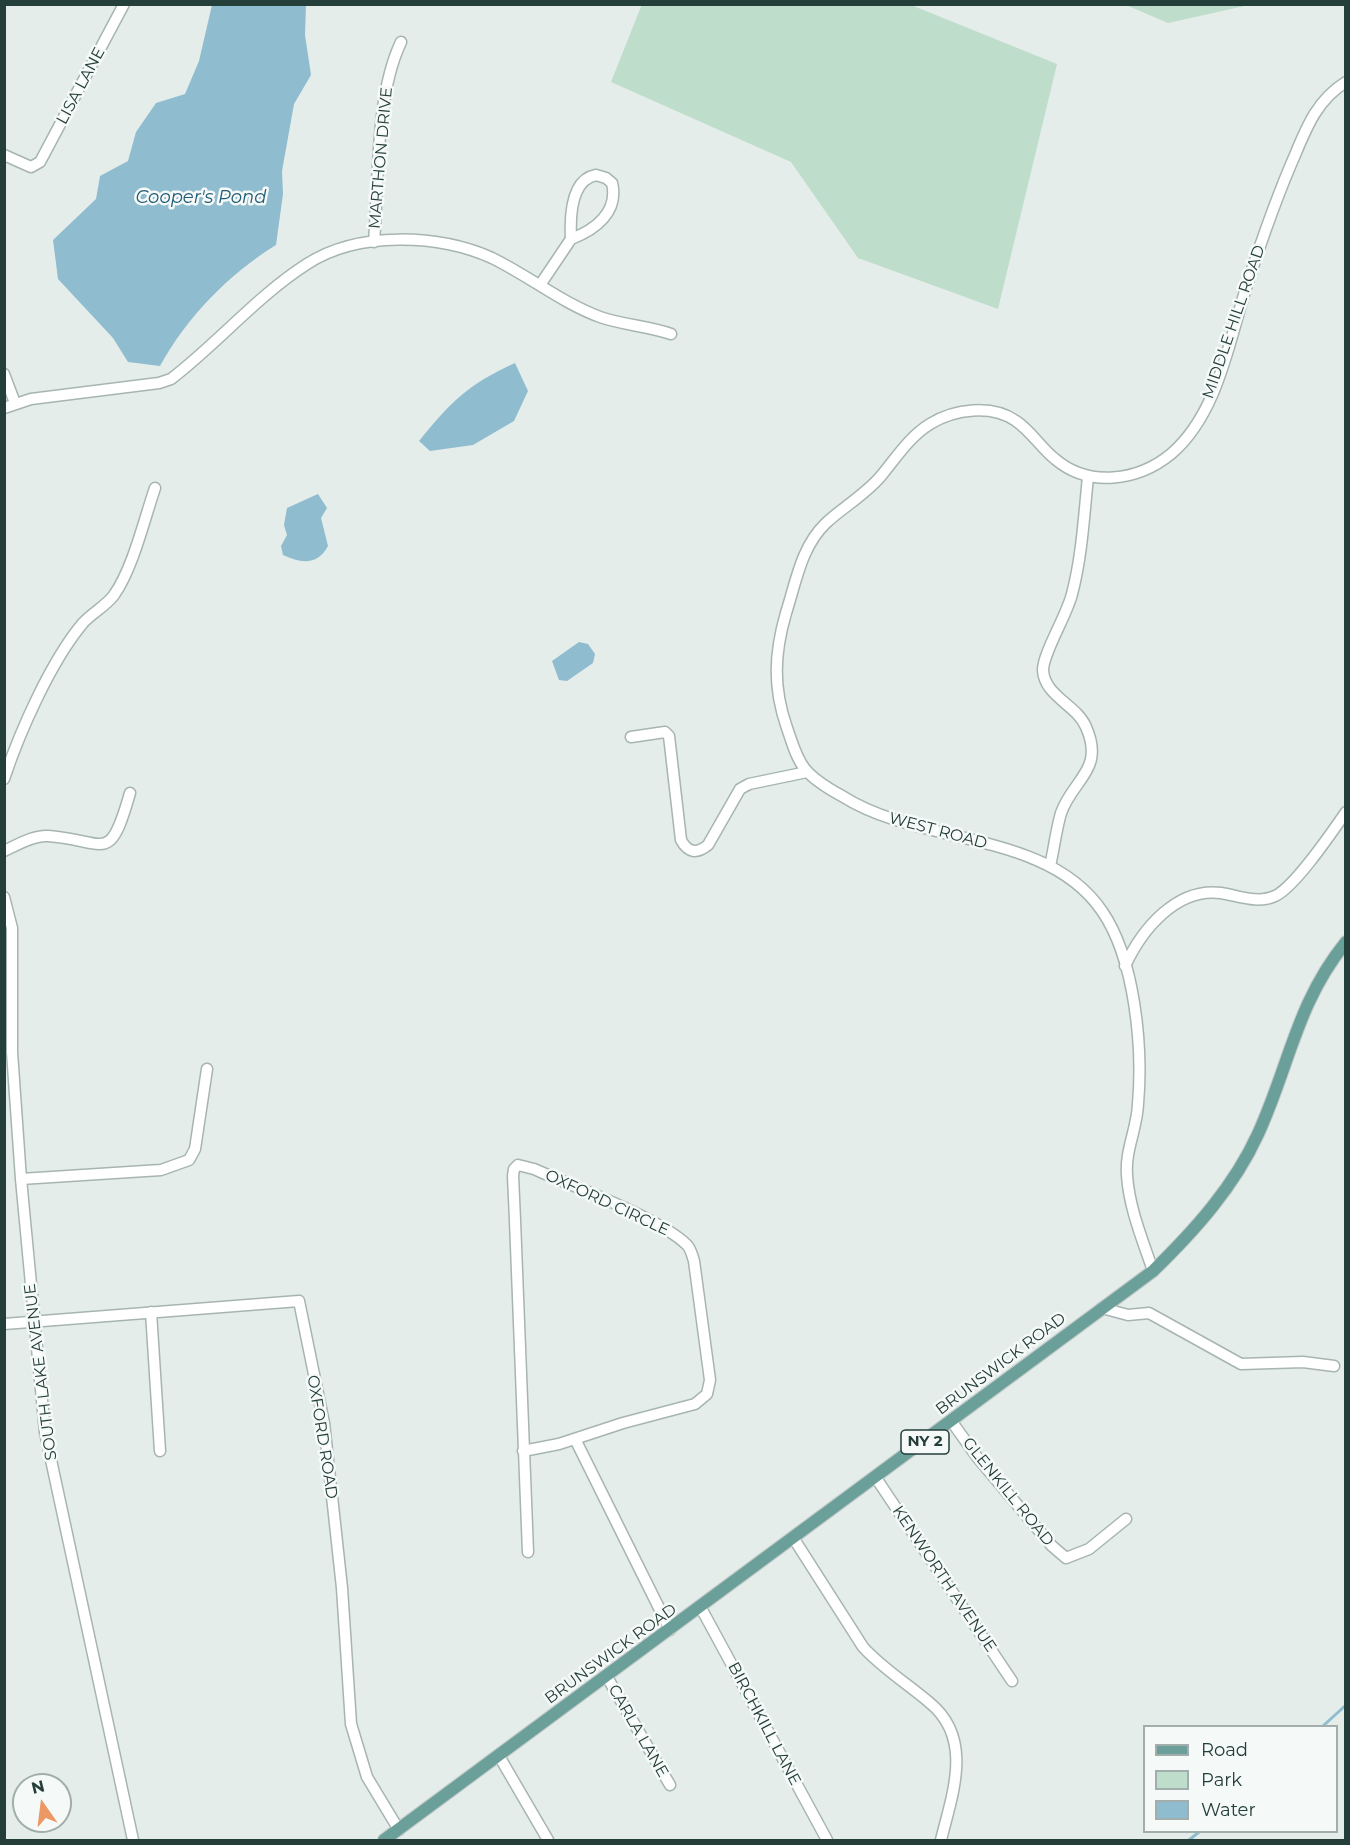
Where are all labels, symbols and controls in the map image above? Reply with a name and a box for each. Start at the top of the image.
street label: LISA LANE [53,44,109,128]
street label: MARTHON DRIVE [365,86,397,230]
water label: Cooper's Pond [136,187,266,209]
street label: MIDDLE HILL ROAD [1199,243,1269,401]
street label: WEST ROAD [887,809,989,853]
street label: OXFORD CIRCLE [542,1166,672,1240]
street label: SOUTH LAKE AVENUE [21,1282,61,1462]
street label: BRUNSWICK ROAD [932,1309,1070,1419]
street label: OXFORD ROAD [303,1374,341,1500]
road number: NY 2 [901,1430,949,1454]
street label: GLENKILL ROAD [958,1434,1058,1550]
street label: KENWORTH AVENUE [888,1502,1000,1656]
street label: BRUNSWICK ROAD [541,1600,681,1708]
street label: BIRCHKILL LANE [723,1659,805,1789]
street label: CARLA LANE [604,1681,672,1781]
legend [1143,1725,1338,1833]
text: Road [1201,1739,1248,1761]
text: Park [1201,1769,1242,1791]
north arrow [12,1773,72,1833]
text: N [29,1776,47,1798]
text: Water [1201,1799,1256,1821]

